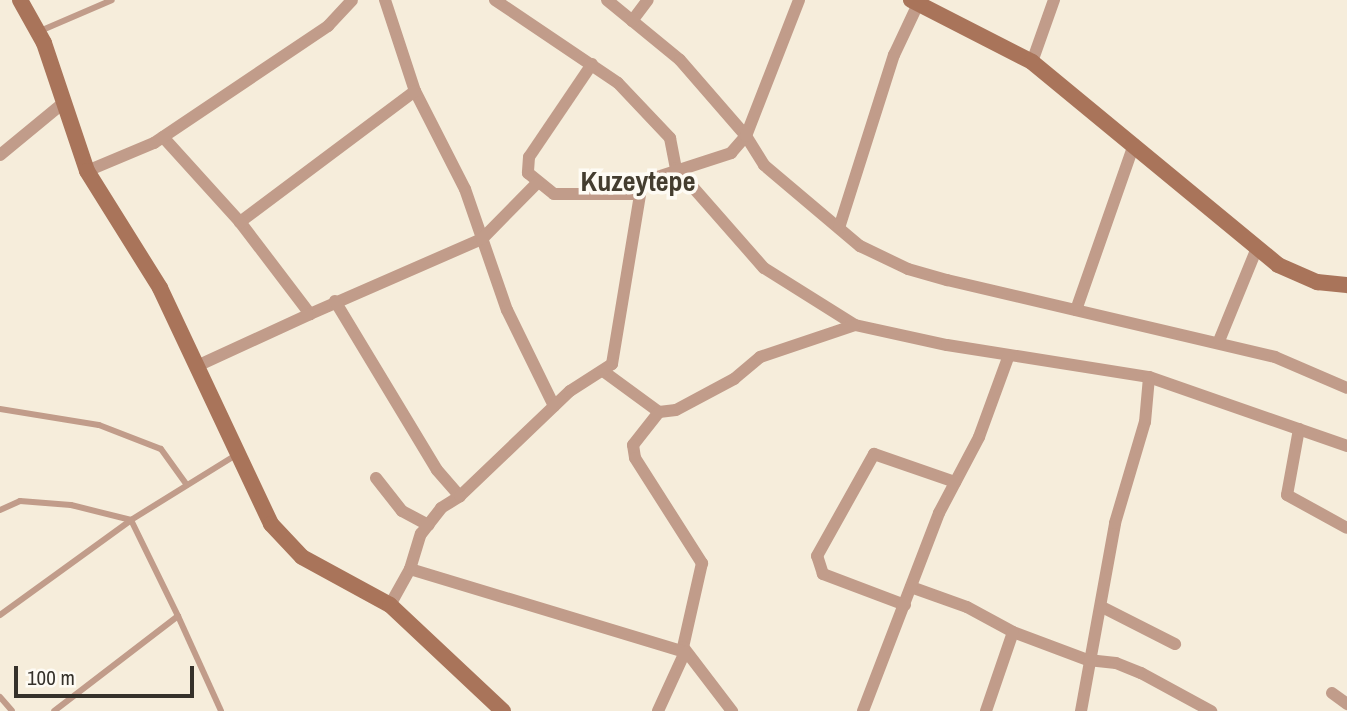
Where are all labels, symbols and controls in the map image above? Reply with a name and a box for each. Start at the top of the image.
district label: Kuzeytepe [581,164,695,198]
scale bar [18,652,198,696]
text: 100 m [27,663,75,692]

